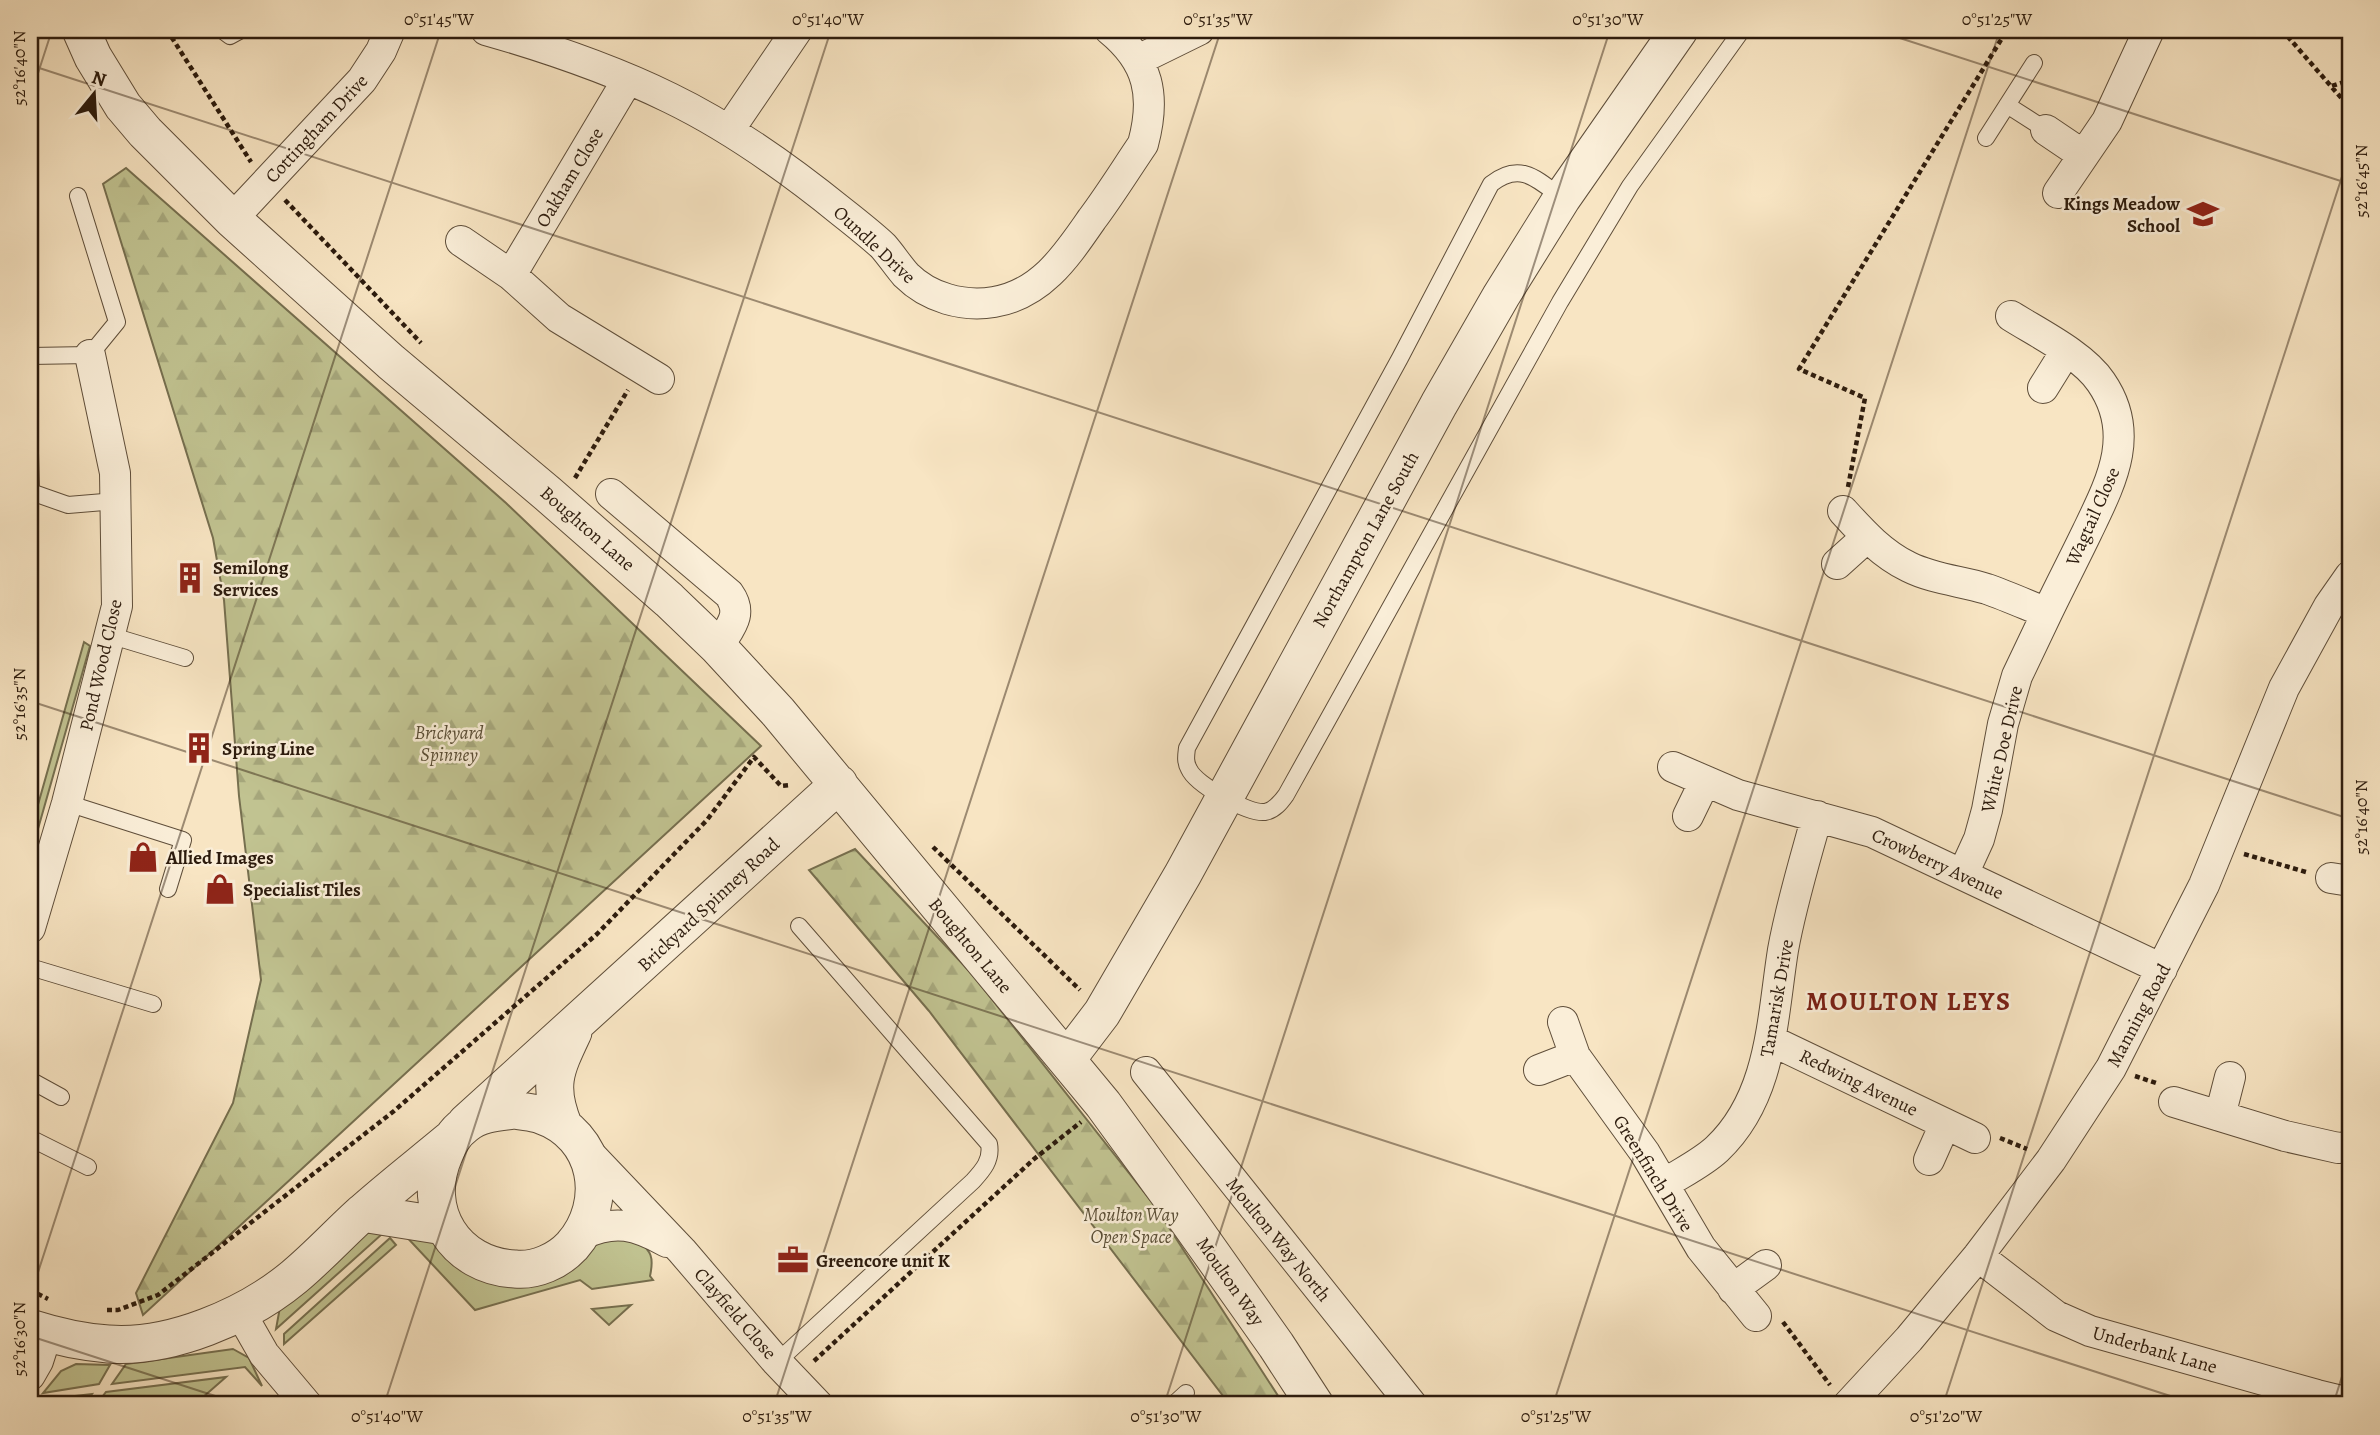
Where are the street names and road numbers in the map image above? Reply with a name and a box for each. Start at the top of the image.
street label: Cottingham Drive [259,69,374,189]
street label: Oakham Close [530,123,610,232]
street label: Oundle Drive [828,200,921,290]
street label: Northampton Lane South [1306,447,1425,632]
street label: Wagtail Close [2059,463,2126,571]
street label: Boughton Lane [534,480,640,577]
street label: Pond Wood Close [73,597,129,734]
street label: White Doe Drive [1975,683,2029,816]
street label: Crowberry Avenue [1867,822,2008,906]
street label: Brickyard Spinney Road [632,831,786,978]
street label: Boughton Lane [922,892,1018,999]
street label: Tamarisk Drive [1754,937,1800,1059]
street label: Manning Road [2101,958,2178,1072]
street label: Redwing Avenue [1795,1043,1922,1123]
street label: Greenfinch Drive [1607,1110,1699,1237]
street label: Moulton Way North [1222,1172,1336,1306]
street label: Moulton Way [1192,1232,1270,1330]
street label: Clayfield Close [688,1262,782,1365]
street label: Underbank Lane [2089,1320,2220,1380]

